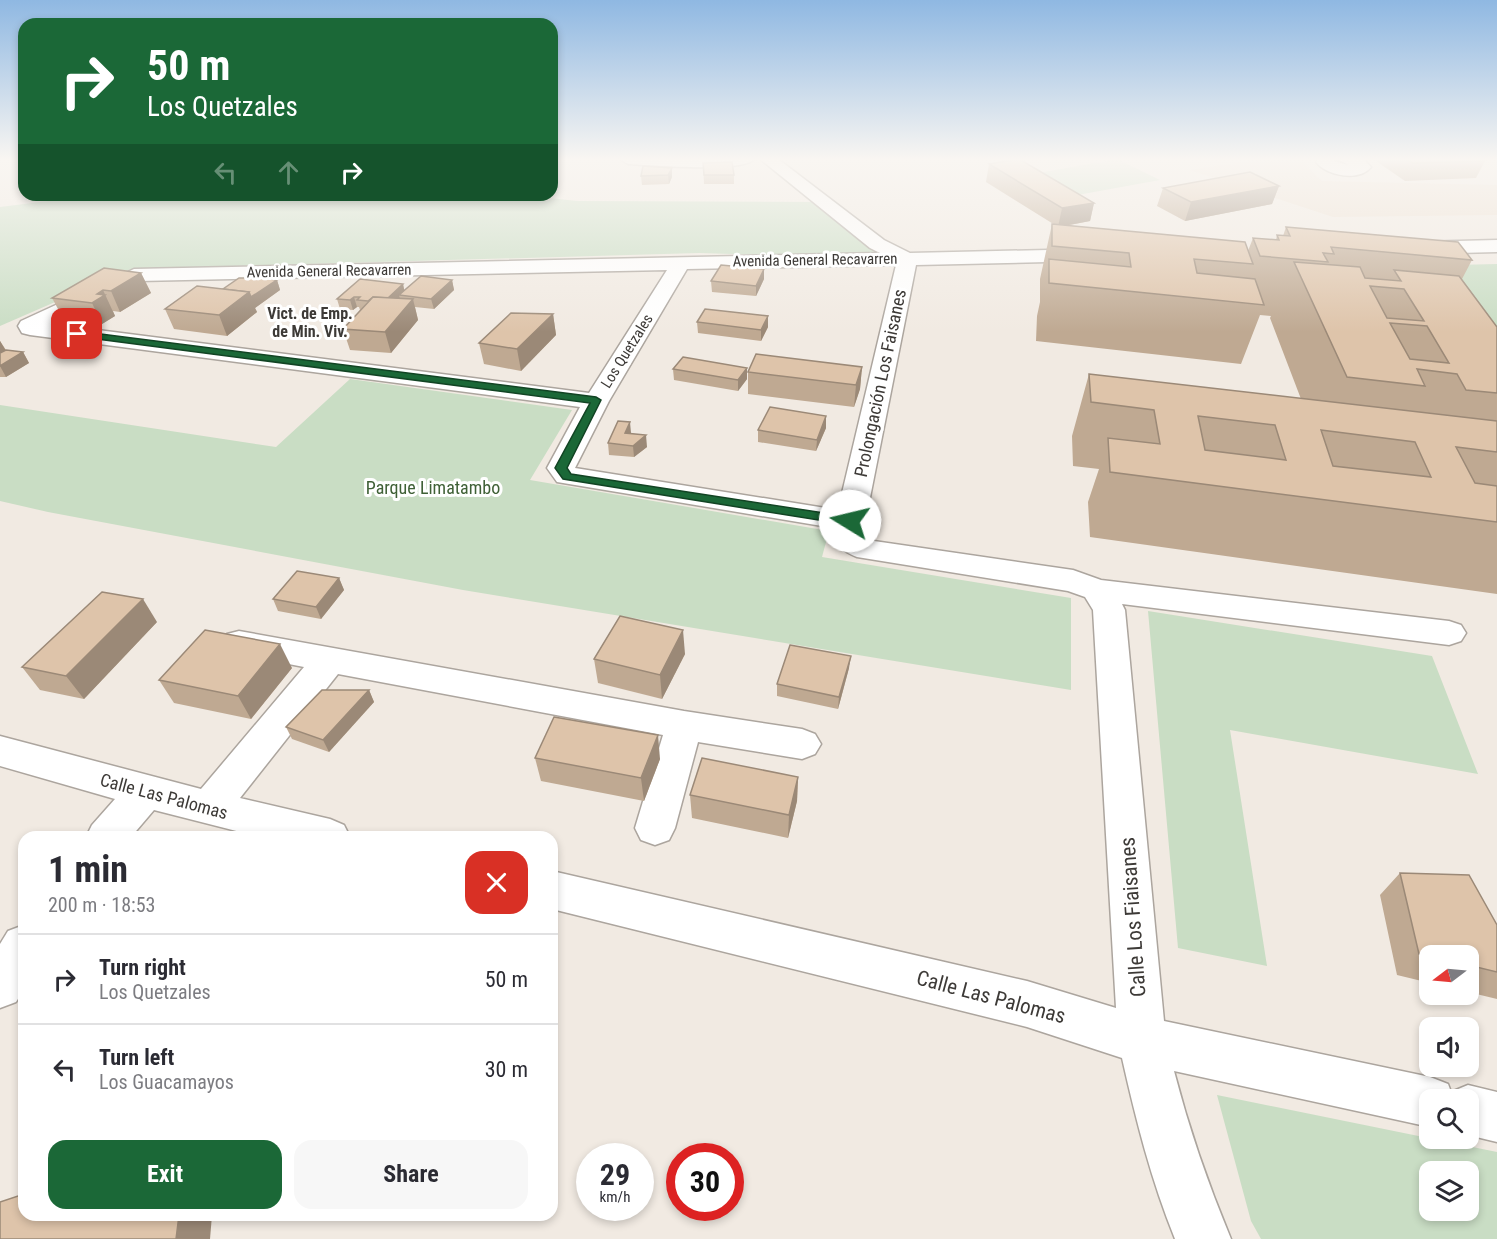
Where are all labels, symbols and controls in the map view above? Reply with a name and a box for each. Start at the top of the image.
text: 50 m [147,41,230,90]
icon: right [48,42,126,120]
text: Los Quetzales [147,91,298,123]
icon: left [209,156,242,189]
icon: ahead [272,156,305,189]
icon: right [335,156,368,189]
street label: Avenida General Recavarren [732,250,898,270]
street label: Avenida General Recavarren [246,261,412,281]
street label: Prolongación Los Faisanes [850,287,910,479]
district label: Vict. de Emp. de Min. Viv. [267,304,353,341]
pin [51,308,102,359]
street label: Los Quetzales [597,311,657,391]
icon: arrive [60,317,93,350]
park label: Parque Limatambo [366,477,500,498]
position arrow [818,489,882,553]
street label: Calle Las Palomas [98,769,230,823]
street label: Calle Los Fiaisanes [1115,836,1151,998]
text: 1 min [48,849,128,891]
button: close [465,851,528,914]
text: 200 m · 18:53 [48,893,155,917]
north arrow [1419,945,1479,1005]
map controls [1419,945,1479,1221]
text: Turn right [99,955,186,980]
icon: right [48,963,81,996]
street label: Calle Las Palomas [914,966,1068,1028]
text: 50 m [485,967,528,992]
text: Los Quetzales [99,980,211,1004]
button: sound [1419,1017,1479,1077]
text: Turn left [99,1045,174,1070]
icon: left [48,1053,81,1086]
text: 30 m [485,1057,528,1082]
text: Los Guacamayos [99,1070,234,1094]
button: search [1419,1089,1479,1149]
button: Exit [48,1140,282,1209]
button: Share [294,1140,528,1209]
speed limit sign: 30 [666,1143,744,1221]
text: 29 [600,1157,630,1192]
button: layers [1419,1161,1479,1221]
text: km/h [600,1188,630,1206]

